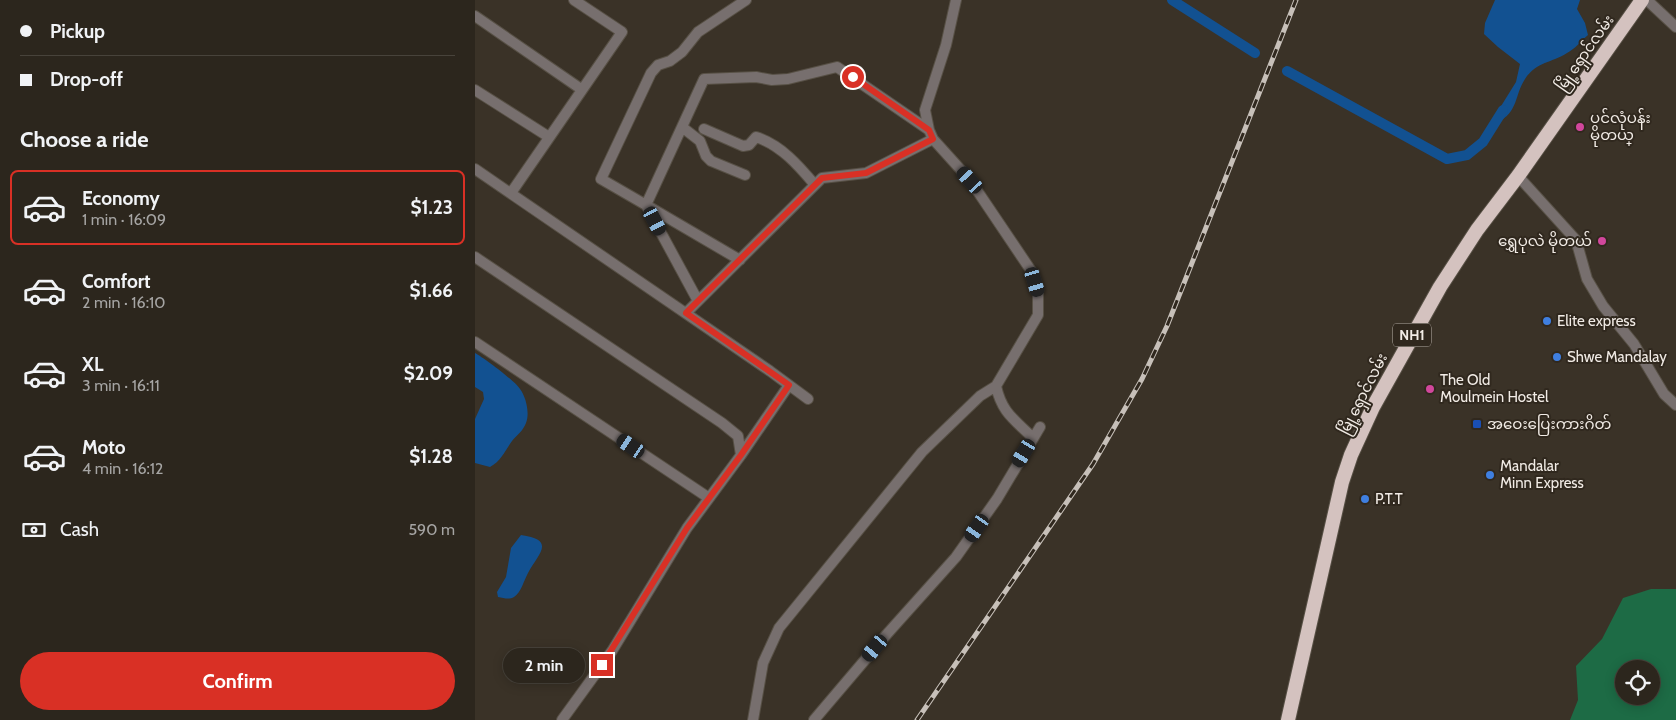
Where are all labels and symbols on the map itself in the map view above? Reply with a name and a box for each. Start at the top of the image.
street label: မြို့ရှောင်လမ်း [1551,11,1620,96]
route start [842,66,864,88]
place label: ပင်လုံပန်း မိုတယ္ [1590,108,1651,147]
marker: ပင်လုံပန်း မိုတယ္ [1574,121,1586,133]
car [954,164,985,196]
car [641,204,668,238]
place label: ရွှေပုလဲ မိုတယ် [1498,231,1592,253]
marker: ရွှေပုလဲ မိုတယ် [1596,235,1608,247]
car [1023,265,1046,299]
place label: Elite express [1557,312,1636,330]
marker: Elite express [1541,315,1553,327]
road number: NH1 [1393,324,1431,346]
place label: Shwe Mandalay [1567,348,1667,366]
street label: မြို့ရှောင်လမ်း [1334,350,1394,439]
marker: Shwe Mandalay [1551,351,1563,363]
place label: The Old Moulmein Hostel [1440,371,1549,406]
marker: The Old Moulmein Hostel [1424,383,1436,395]
place label: အဝေးပြေးကားဂိတ် [1487,414,1612,436]
marker: အဝေးပြေးကားဂိတ် [1471,418,1483,430]
car [614,431,647,461]
car [1009,436,1038,470]
place label: Mandalar Minn Express [1500,457,1584,492]
marker: Mandalar Minn Express [1484,469,1496,481]
place label: P.T.T [1375,490,1403,508]
marker: P.T.T [1359,493,1371,505]
car [962,511,991,545]
car [859,632,890,664]
callout: 2 min [502,648,585,682]
route end [591,654,613,676]

